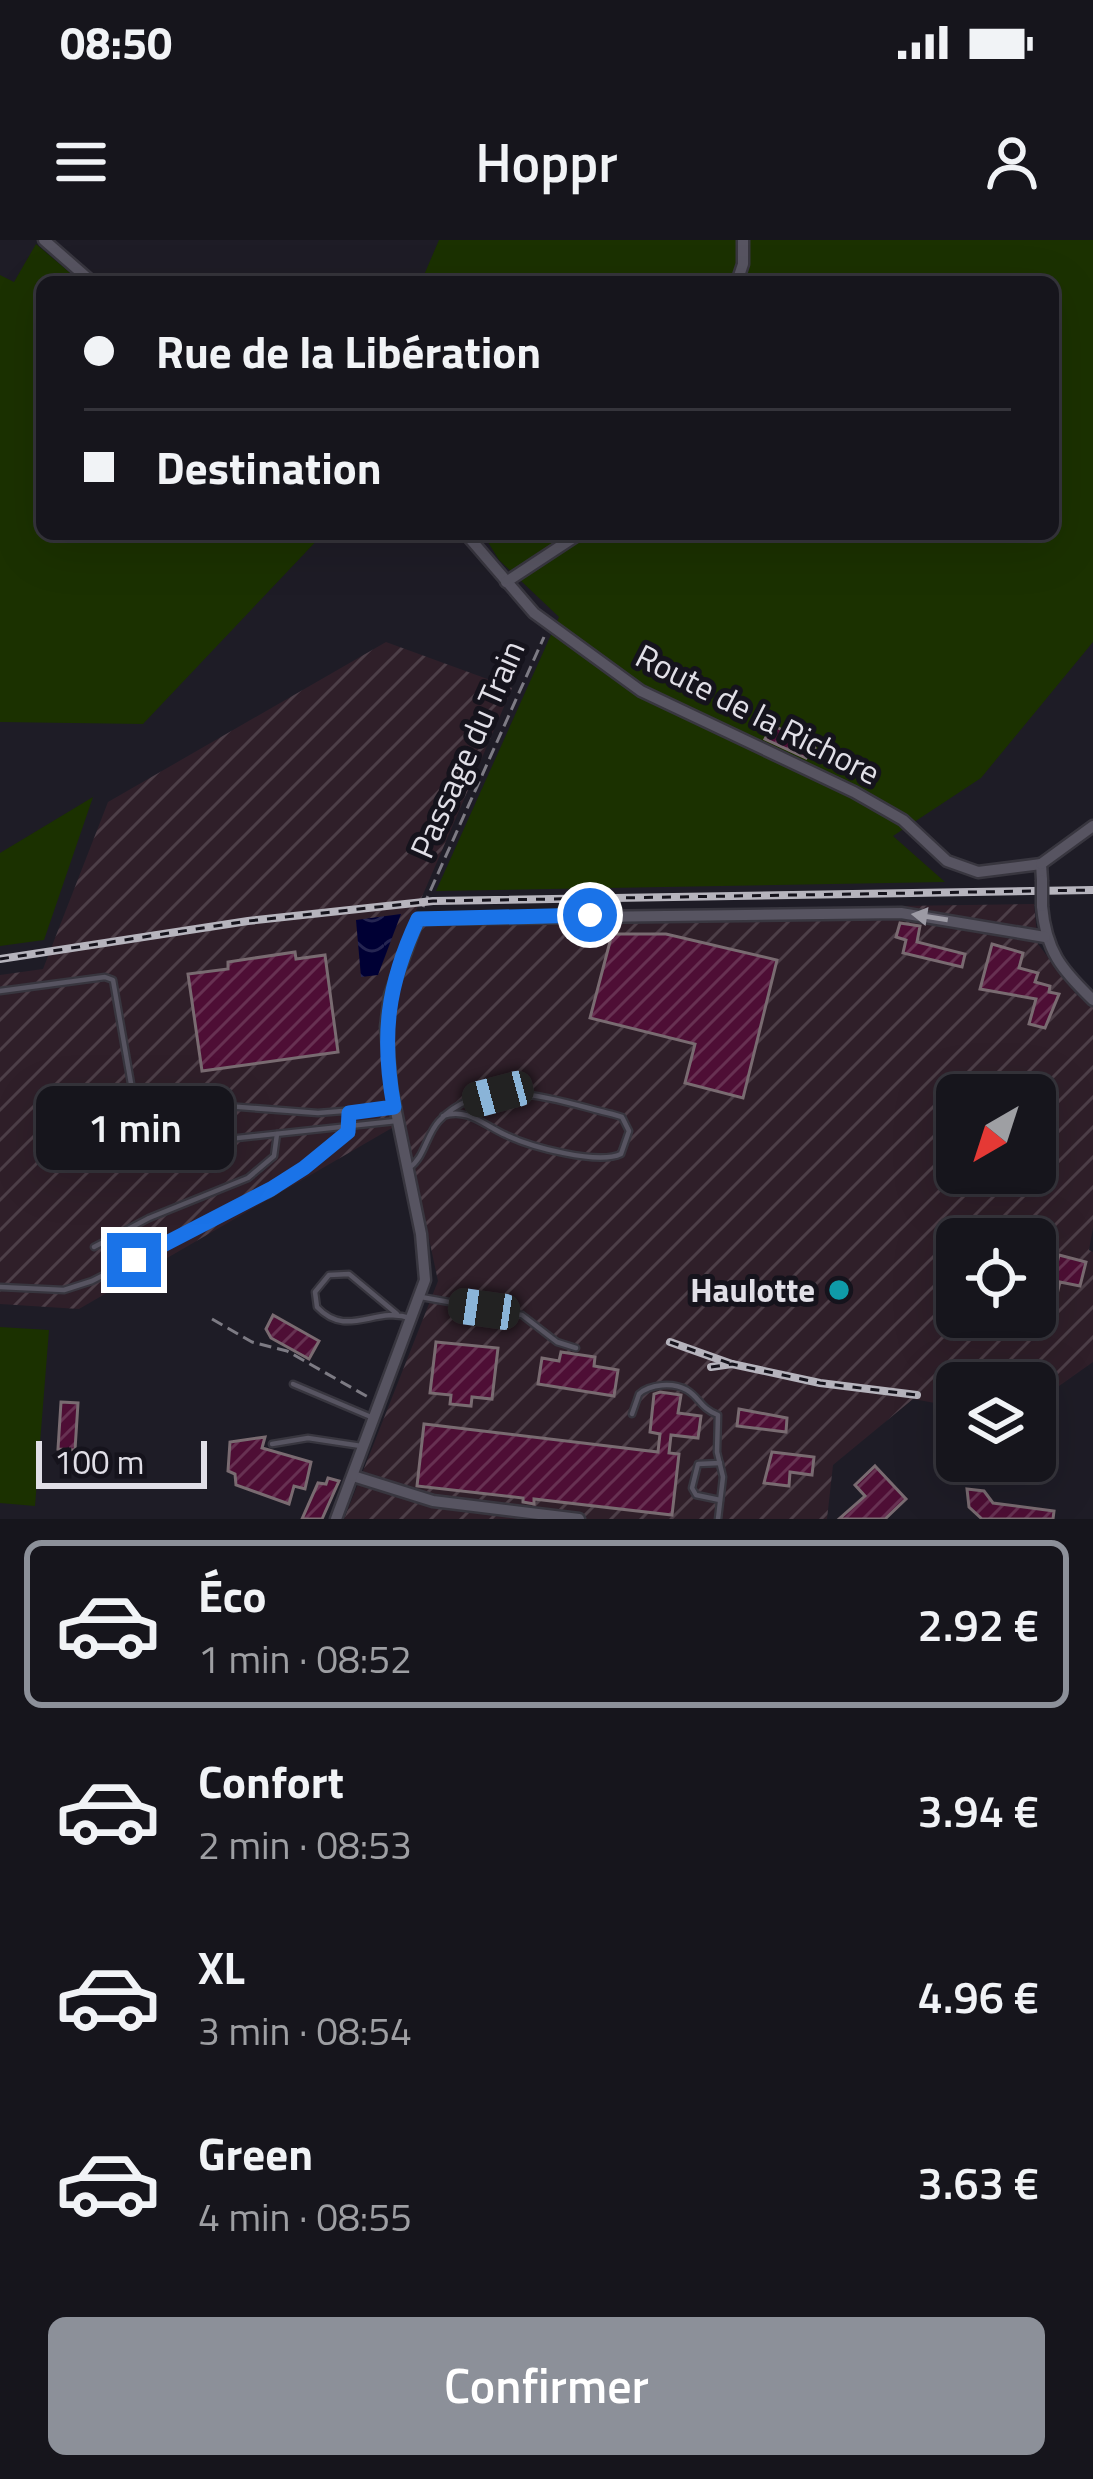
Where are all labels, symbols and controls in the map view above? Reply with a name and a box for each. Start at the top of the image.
text: 08:50 [60,8,172,76]
text: Hoppr [475,121,618,203]
icon: menu [48,129,114,195]
icon: person [979,129,1045,195]
text: Rue de la Libération [156,317,541,385]
text: Destination [156,433,382,501]
street label: Route de la Richore [627,631,889,797]
street label: Passage du Train [397,632,537,866]
route start [563,888,617,942]
one-way arrow [910,907,948,925]
car [459,1067,537,1121]
north arrow [936,1074,1056,1194]
map controls [936,1074,1056,1482]
callout: 1 min [35,1086,233,1170]
text: 1 min [88,1098,182,1157]
button: locate [936,1218,1056,1338]
route end [107,1233,161,1287]
place label: Haulotte [690,1265,815,1315]
marker: Haulotte [826,1277,852,1303]
car [446,1286,522,1332]
button: layers [936,1362,1056,1482]
scale bar [36,1435,207,1488]
text: 100 m [54,1437,144,1487]
text: Éco [198,1561,267,1629]
icon: car [54,1570,162,1678]
text: 2.92 € [918,1590,1039,1658]
text: 1 min · 08:52 [198,1629,412,1688]
text: Confort [198,1747,344,1815]
icon: car [54,1756,162,1864]
text: 3.94 € [918,1776,1039,1844]
text: 2 min · 08:53 [198,1815,412,1874]
text: XL [198,1933,245,2001]
icon: car [54,1942,162,2050]
text: 4.96 € [918,1962,1039,2030]
text: 3 min · 08:54 [198,2001,412,2060]
text: Green [198,2119,313,2187]
icon: car [54,2128,162,2236]
text: 3.63 € [918,2148,1039,2216]
text: 4 min · 08:55 [198,2187,412,2246]
button: Confirmer [48,2317,1045,2455]

